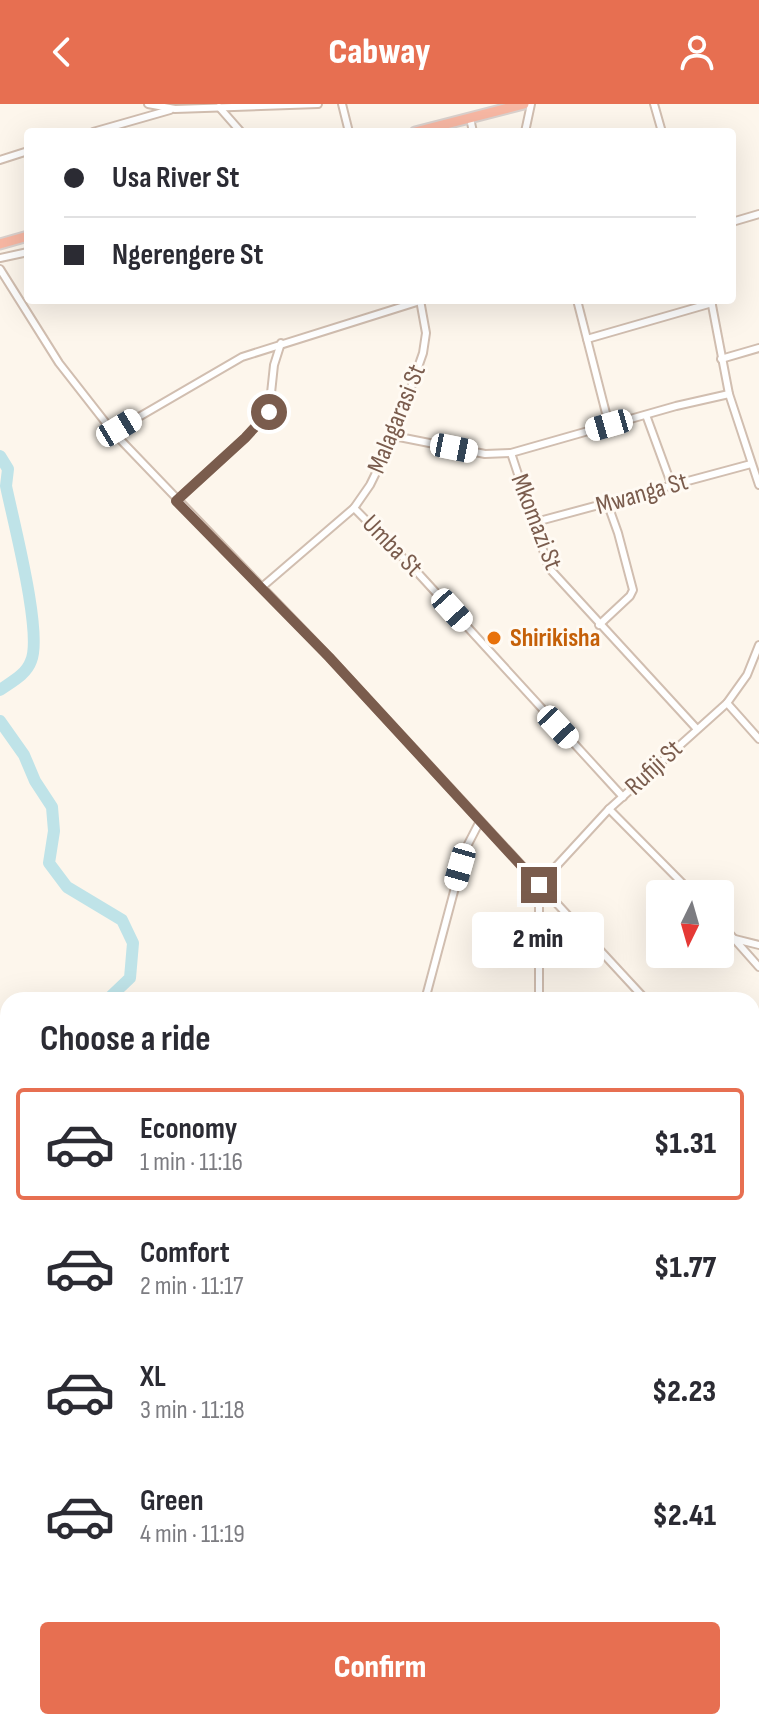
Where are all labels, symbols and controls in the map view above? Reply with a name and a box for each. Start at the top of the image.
icon: back [40,30,84,74]
icon: person [675,30,719,74]
text: Cabway [329,31,430,74]
text: Usa River St [112,160,239,196]
text: Ngerengere St [112,237,264,273]
street label: Malagarasi St [361,360,433,478]
route start [251,394,287,430]
car [92,405,146,451]
car [583,407,635,443]
car [428,432,480,464]
street label: Mwanga St [593,466,692,522]
street label: Mkomazi St [504,470,568,574]
street label: Umba St [355,509,429,583]
car [427,584,477,636]
place label: Shirikisha [510,623,600,654]
marker: Shirikisha [485,629,503,647]
car [533,701,583,753]
street label: Rufiji St [619,734,689,802]
car [442,841,478,893]
route end [521,867,557,903]
north arrow [646,880,734,968]
map controls [646,880,734,968]
callout: 2 min [473,913,605,969]
text: 2 min [513,924,563,955]
text: Choose a ride [40,1018,211,1061]
icon: car [44,1108,116,1180]
text: Economy [140,1111,237,1147]
text: $1.31 [654,1126,716,1162]
text: 1 min · 11:16 [140,1147,243,1178]
icon: car [44,1232,116,1304]
text: Comfort [140,1235,230,1271]
text: $1.77 [654,1250,716,1286]
text: 2 min · 11:17 [140,1271,244,1302]
icon: car [44,1356,116,1428]
text: XL [140,1359,166,1395]
text: $2.23 [652,1374,716,1410]
text: 3 min · 11:18 [140,1395,245,1426]
icon: car [44,1480,116,1552]
text: Green [140,1483,204,1519]
text: $2.41 [653,1498,716,1534]
text: 4 min · 11:19 [140,1519,245,1550]
button: Confirm [40,1622,720,1714]

